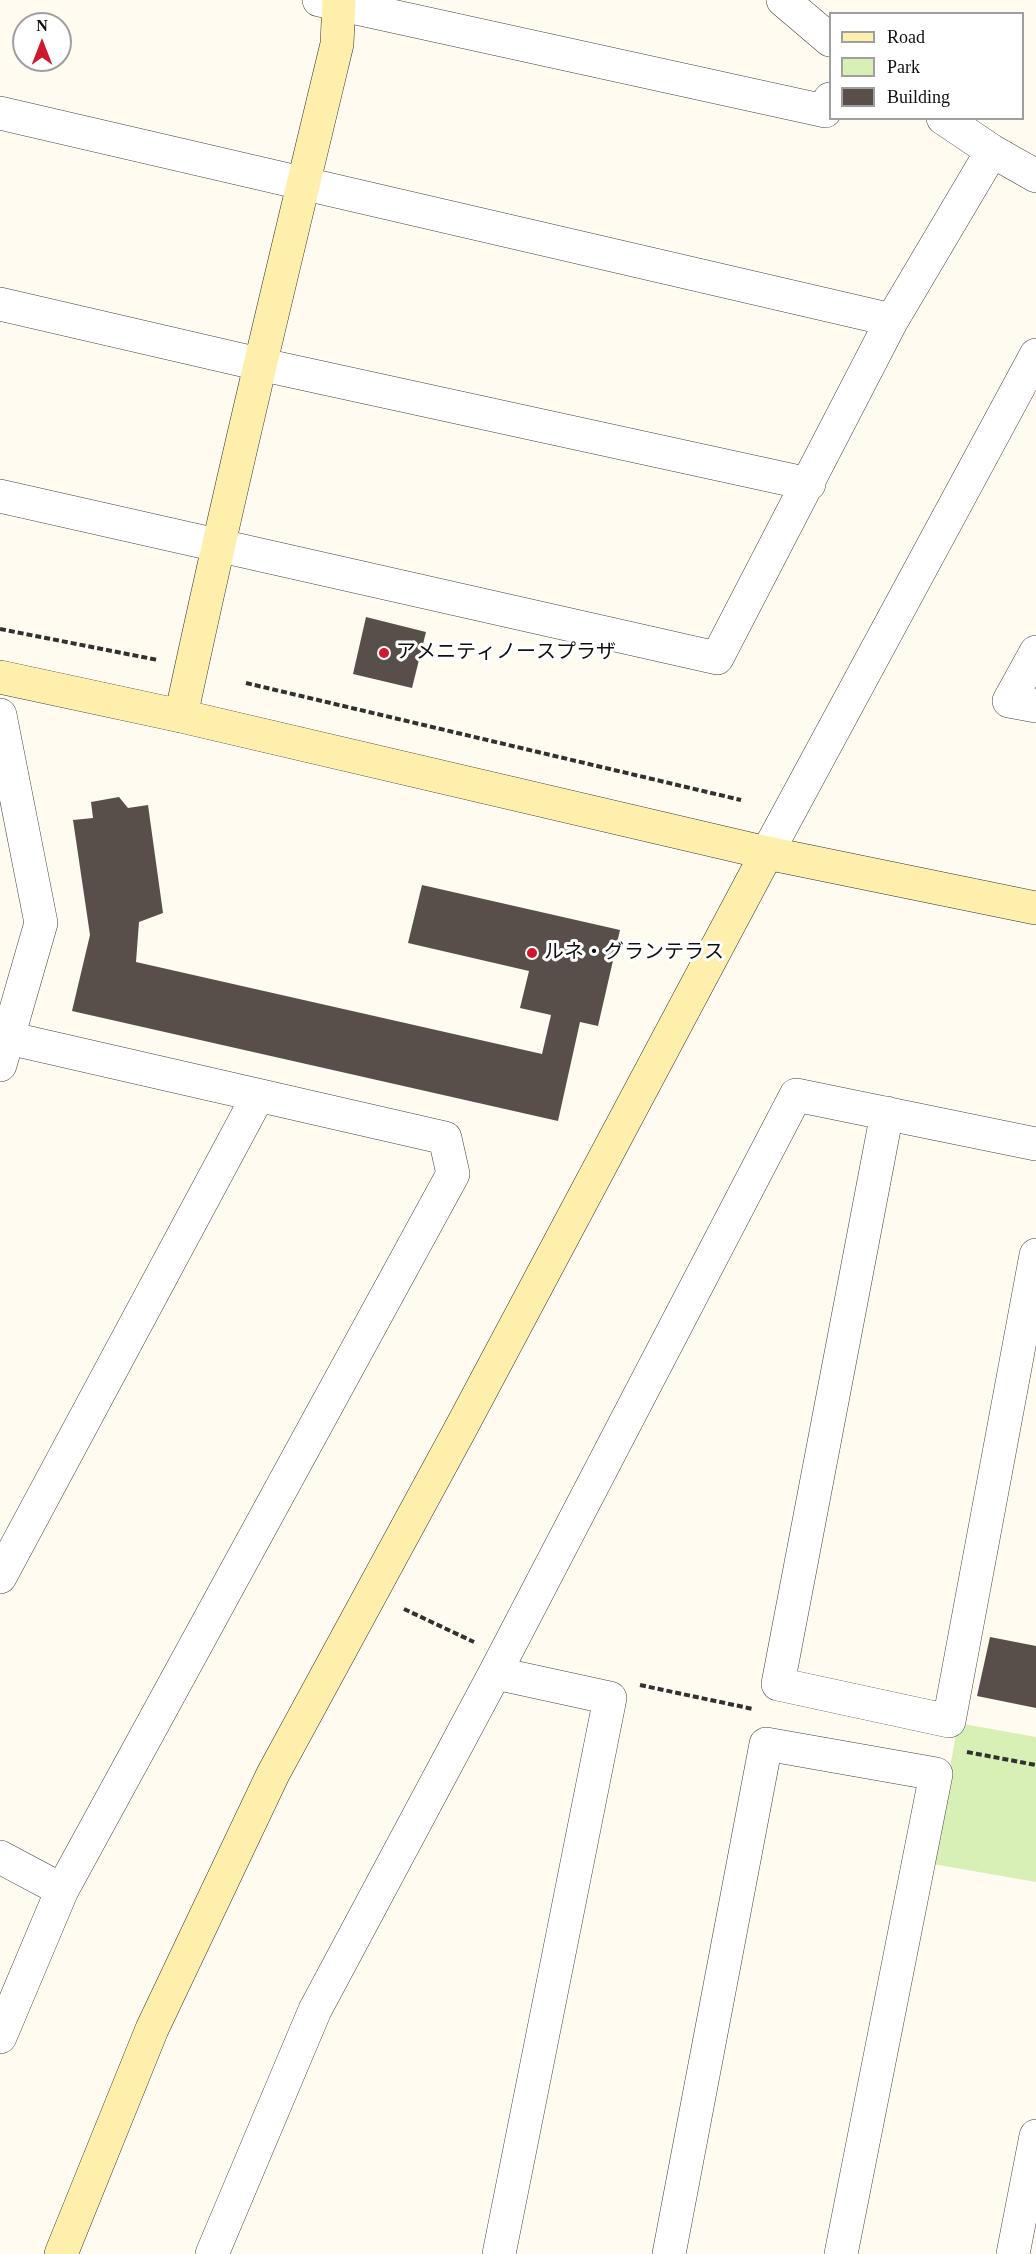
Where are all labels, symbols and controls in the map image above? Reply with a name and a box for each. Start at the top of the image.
north arrow [12,12,72,72]
legend [829,12,1024,120]
text: N [36,17,48,34]
text: Road [887,27,925,47]
text: Park [887,57,920,77]
text: Building [887,87,950,107]
place label: アメニティノースプラザ [396,641,616,665]
marker: アメニティノースプラザ [377,646,391,660]
place label: ルネ・グランテラス [544,941,724,965]
marker: ルネ・グランテラス [525,946,539,960]

